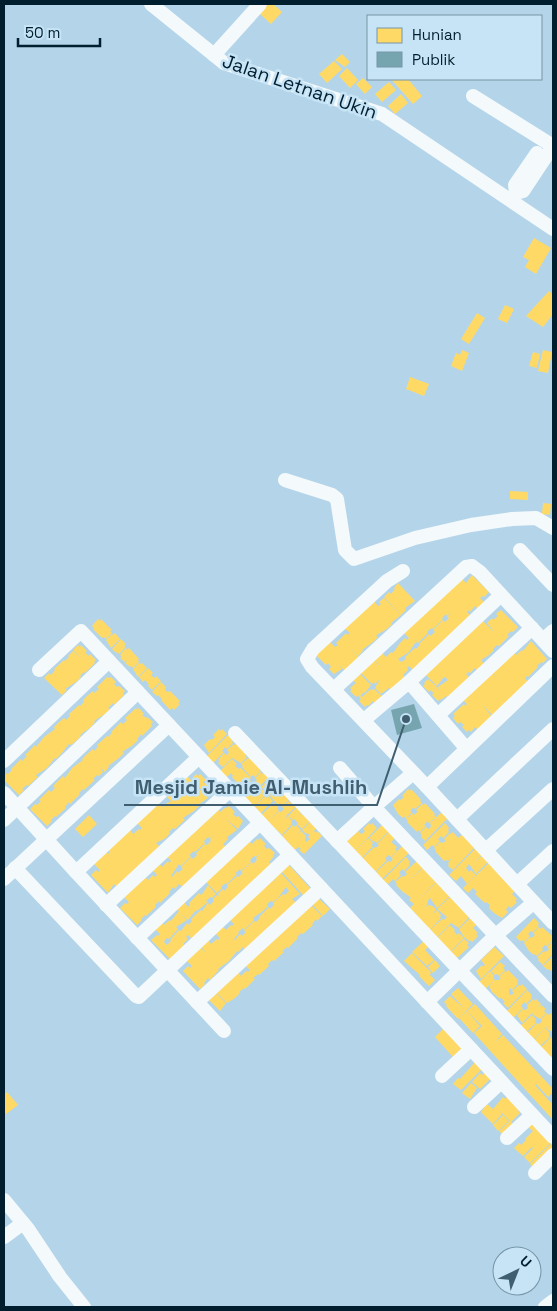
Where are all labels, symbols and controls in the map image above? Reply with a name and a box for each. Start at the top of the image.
scale bar [18,15,100,47]
legend [367,15,542,80]
text: 50 m [25,23,60,42]
text: Hunian [412,25,462,44]
street label: Jalan Letnan Ukin [219,48,381,125]
text: Publik [412,50,455,69]
callout: Mesjid Jamie Al-Mushlih [124,770,377,805]
text: Mesjid Jamie Al-Mushlih [135,774,367,800]
north arrow [492,1246,542,1296]
text: U [516,1252,535,1271]

